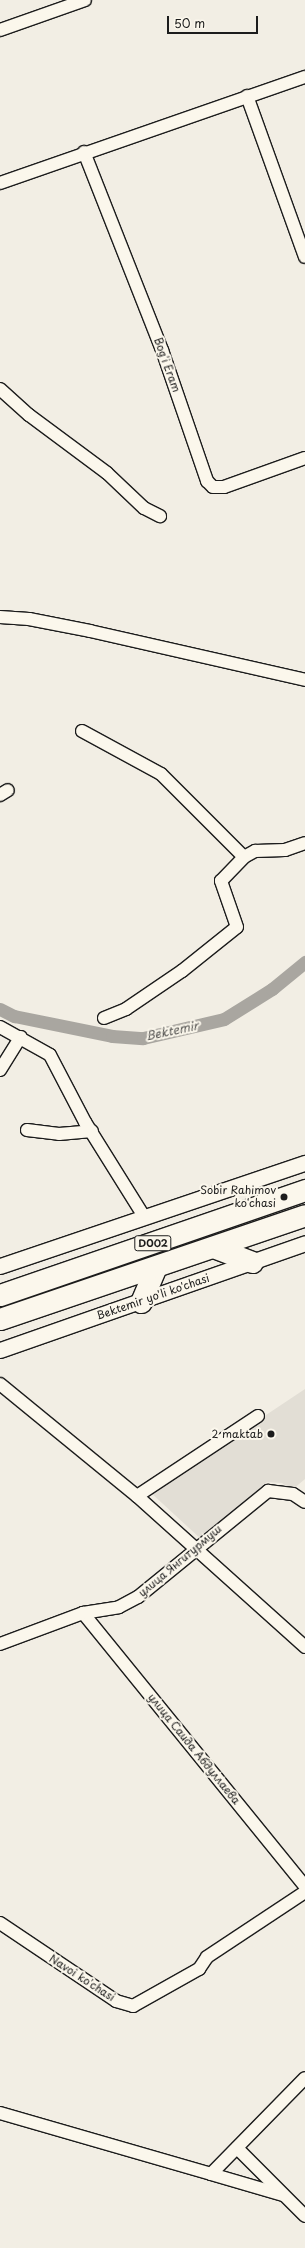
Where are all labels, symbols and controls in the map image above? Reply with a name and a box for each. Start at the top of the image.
scale bar [169,8,260,34]
text: 50 m [174,14,205,32]
street label: Bog'i Eram [151,336,183,394]
water label: Bektemir [144,1018,200,1044]
place label: Sobir Rahimov ko'chasi [200,1184,276,1210]
marker: Sobir Rahimov ko'chasi [279,1192,289,1202]
road number: D002 [134,1235,172,1251]
street label: Bektemir yo'li ko'chasi [95,1271,211,1323]
place label: 2 maktab [211,1427,263,1441]
marker: 2 maktab [266,1429,276,1439]
street label: улица Янгитурмуш [136,1522,224,1600]
street label: улица Саида Абдуллаева [145,1690,243,1808]
street label: Navoi ko'chasi [47,1952,117,2004]

